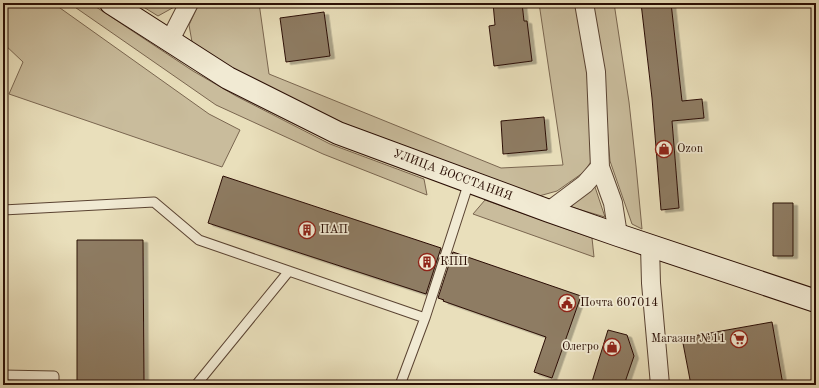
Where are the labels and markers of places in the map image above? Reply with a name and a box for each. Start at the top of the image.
shop icon: Ozon [654,139,674,159]
place label: Ozon [677,143,704,155]
building icon: ПАП [297,220,317,240]
place label: ПАП [320,224,348,236]
building icon: КПП [417,252,437,272]
place label: КПП [440,256,468,268]
public building icon: Почта 607014 [557,293,577,313]
place label: Почта 607014 [580,297,658,309]
supermarket icon: Магазин №11 [729,329,749,349]
place label: Магазин №11 [651,333,726,345]
shop icon: Олегро [602,337,622,357]
place label: Олегро [562,341,599,353]

